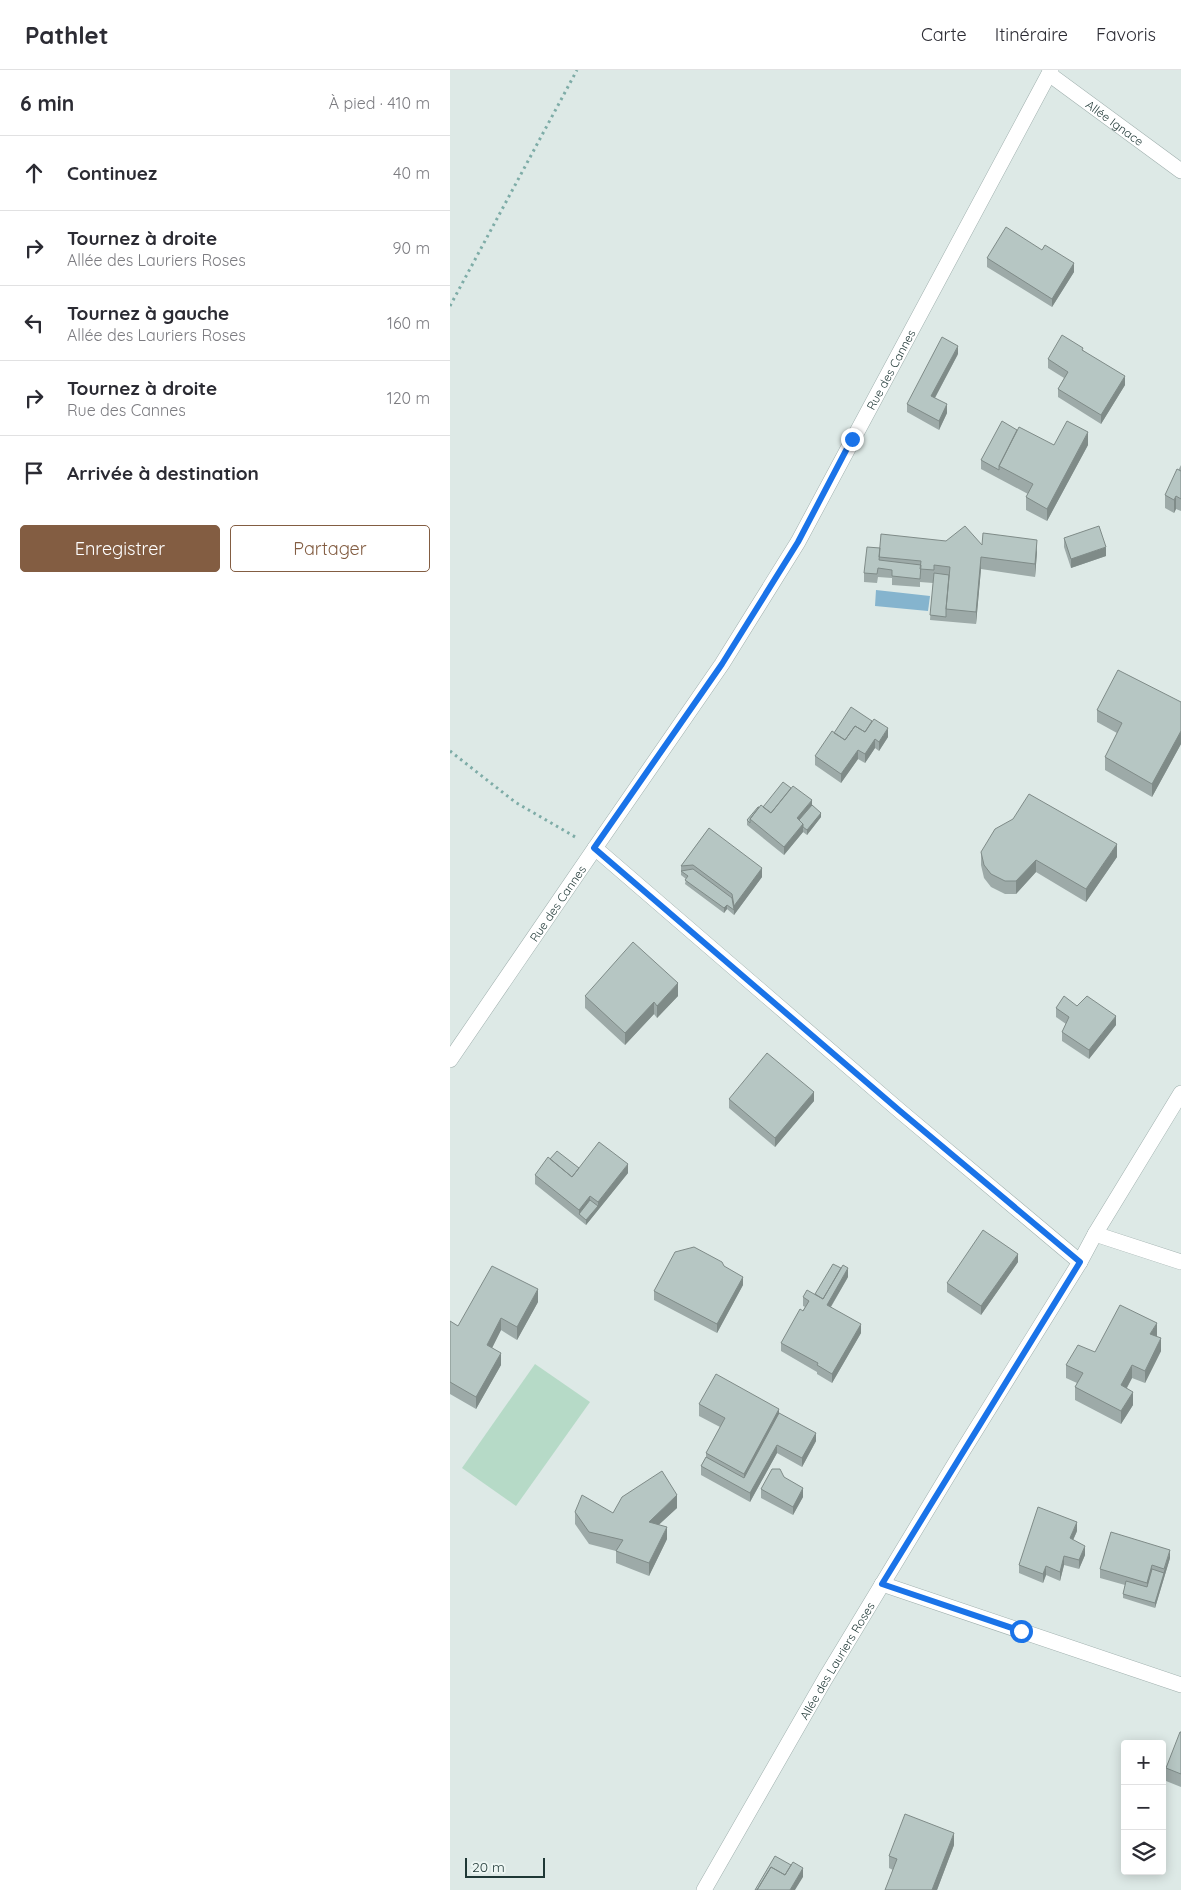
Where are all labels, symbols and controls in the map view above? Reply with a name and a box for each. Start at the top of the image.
text: Pathlet [25,20,109,50]
text: Carte [921,23,967,46]
text: Itinéraire [995,23,1068,46]
text: Favoris [1096,23,1156,46]
text: 6 min [20,90,74,116]
text: À pied · 410 m [329,93,430,113]
street label: Allée Ignace [1083,96,1147,149]
icon: ahead [20,159,48,187]
text: Continuez [67,161,157,185]
text: 40 m [393,163,430,183]
text: Tournez à droite [67,226,217,250]
icon: right [20,234,48,262]
text: 90 m [393,238,430,258]
text: Allée des Lauriers Roses [67,250,246,270]
text: Tournez à gauche [67,301,229,325]
icon: left [20,309,48,337]
text: 160 m [387,313,430,333]
text: Allée des Lauriers Roses [67,325,246,345]
street label: Rue des Cannes [863,326,918,412]
text: Tournez à droite [67,376,217,400]
icon: right [20,384,48,412]
text: 120 m [387,388,430,408]
text: Rue des Cannes [67,400,186,420]
route end [841,428,864,451]
icon: arrive [20,459,48,487]
text: Arrivée à destination [67,461,259,485]
button: Enregistrer [20,525,220,572]
button: Partager [230,525,430,572]
street label: Rue des Cannes [526,862,589,944]
street label: Allée des Lauriers Roses [796,1599,878,1722]
route start [1010,1620,1033,1643]
map controls [1121,1740,1166,1875]
button: + [1121,1740,1166,1785]
button: − [1121,1785,1166,1830]
button: layers [1121,1830,1166,1875]
scale bar [465,1855,545,1878]
text: 20 m [472,1858,505,1876]

